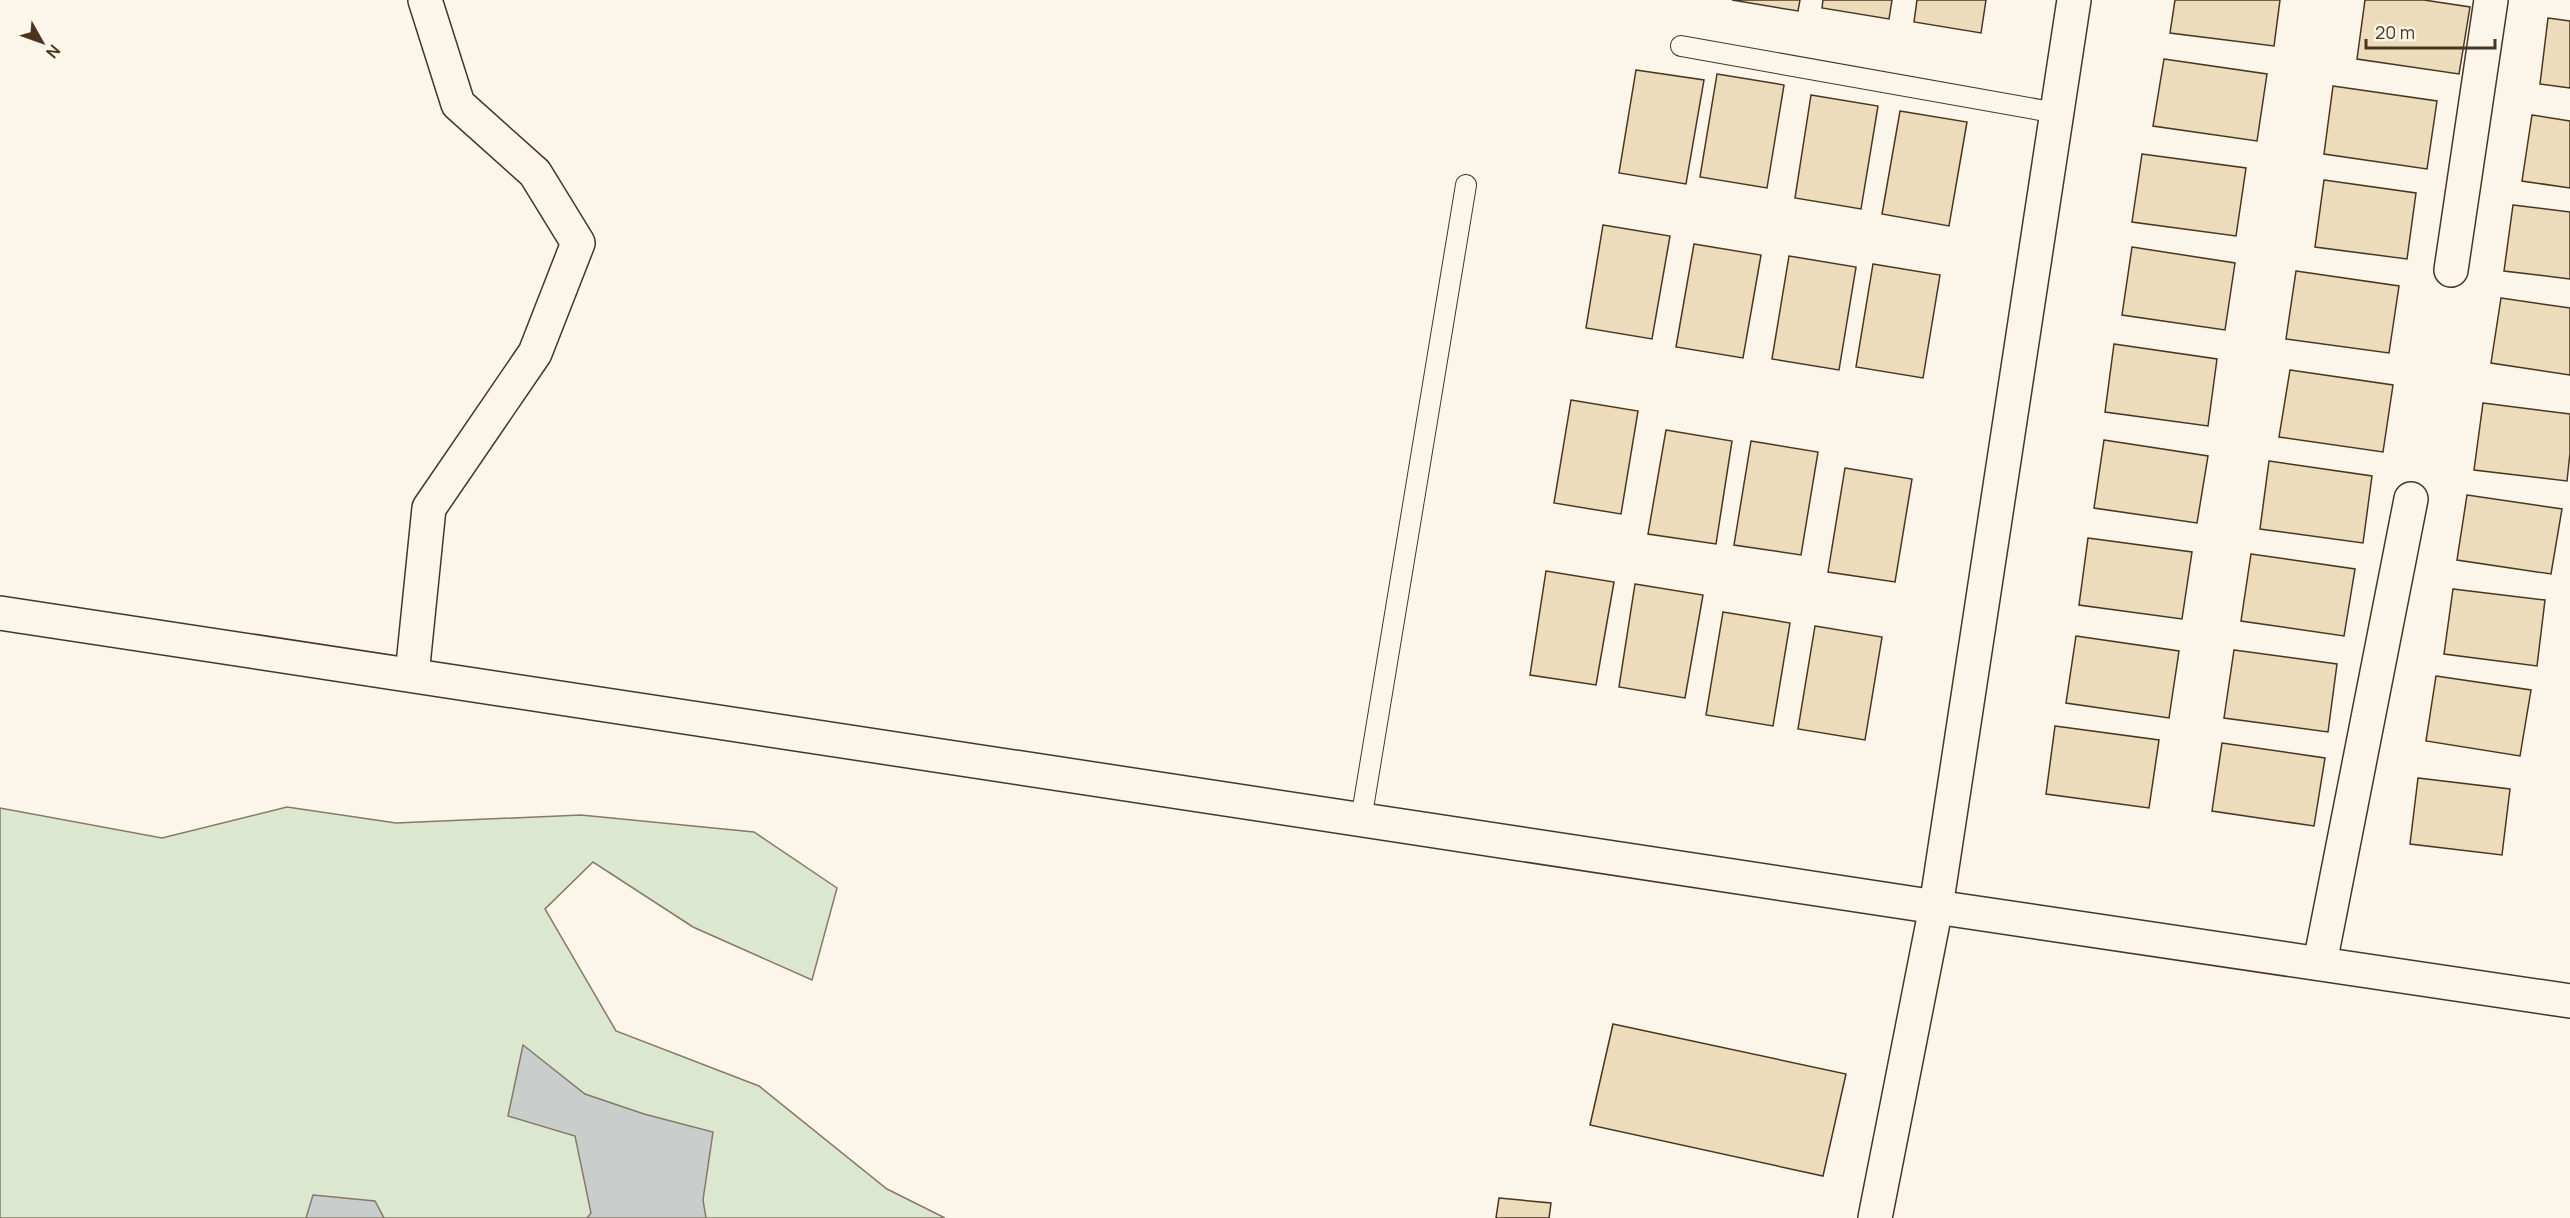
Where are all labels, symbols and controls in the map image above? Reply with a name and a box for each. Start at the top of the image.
north arrow [12,12,72,72]
scale bar [2366,12,2495,50]
text: 20 m [2375,20,2415,44]
text: N [41,40,66,63]

